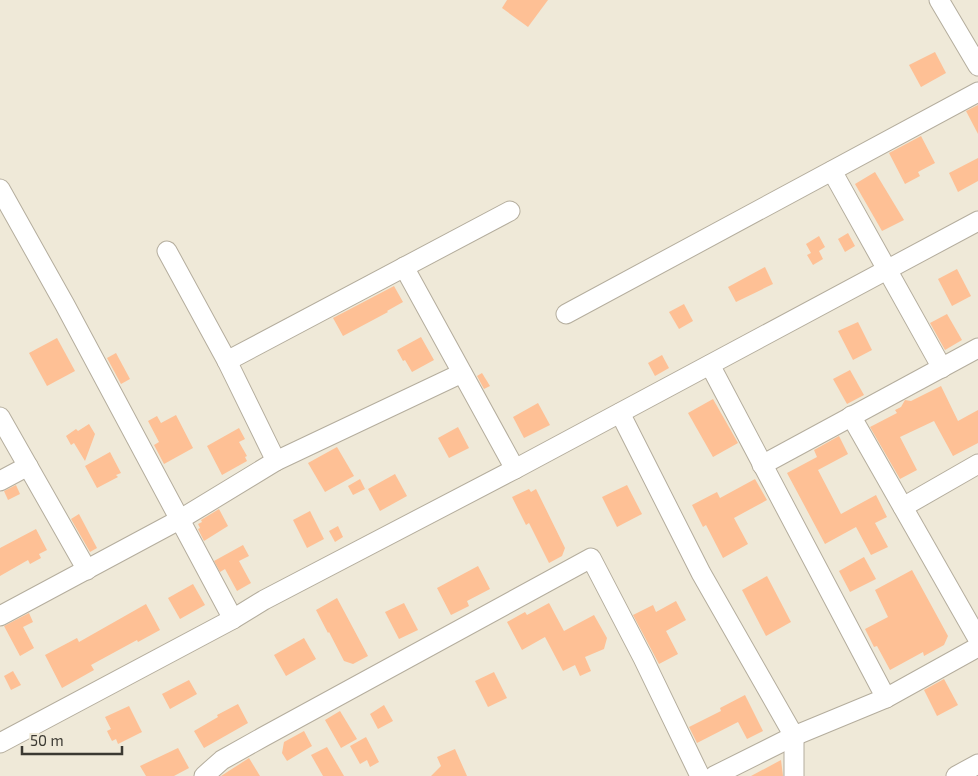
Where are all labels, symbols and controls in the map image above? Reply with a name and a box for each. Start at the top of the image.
scale bar [22,724,122,756]
text: 50 m [30,731,64,749]

